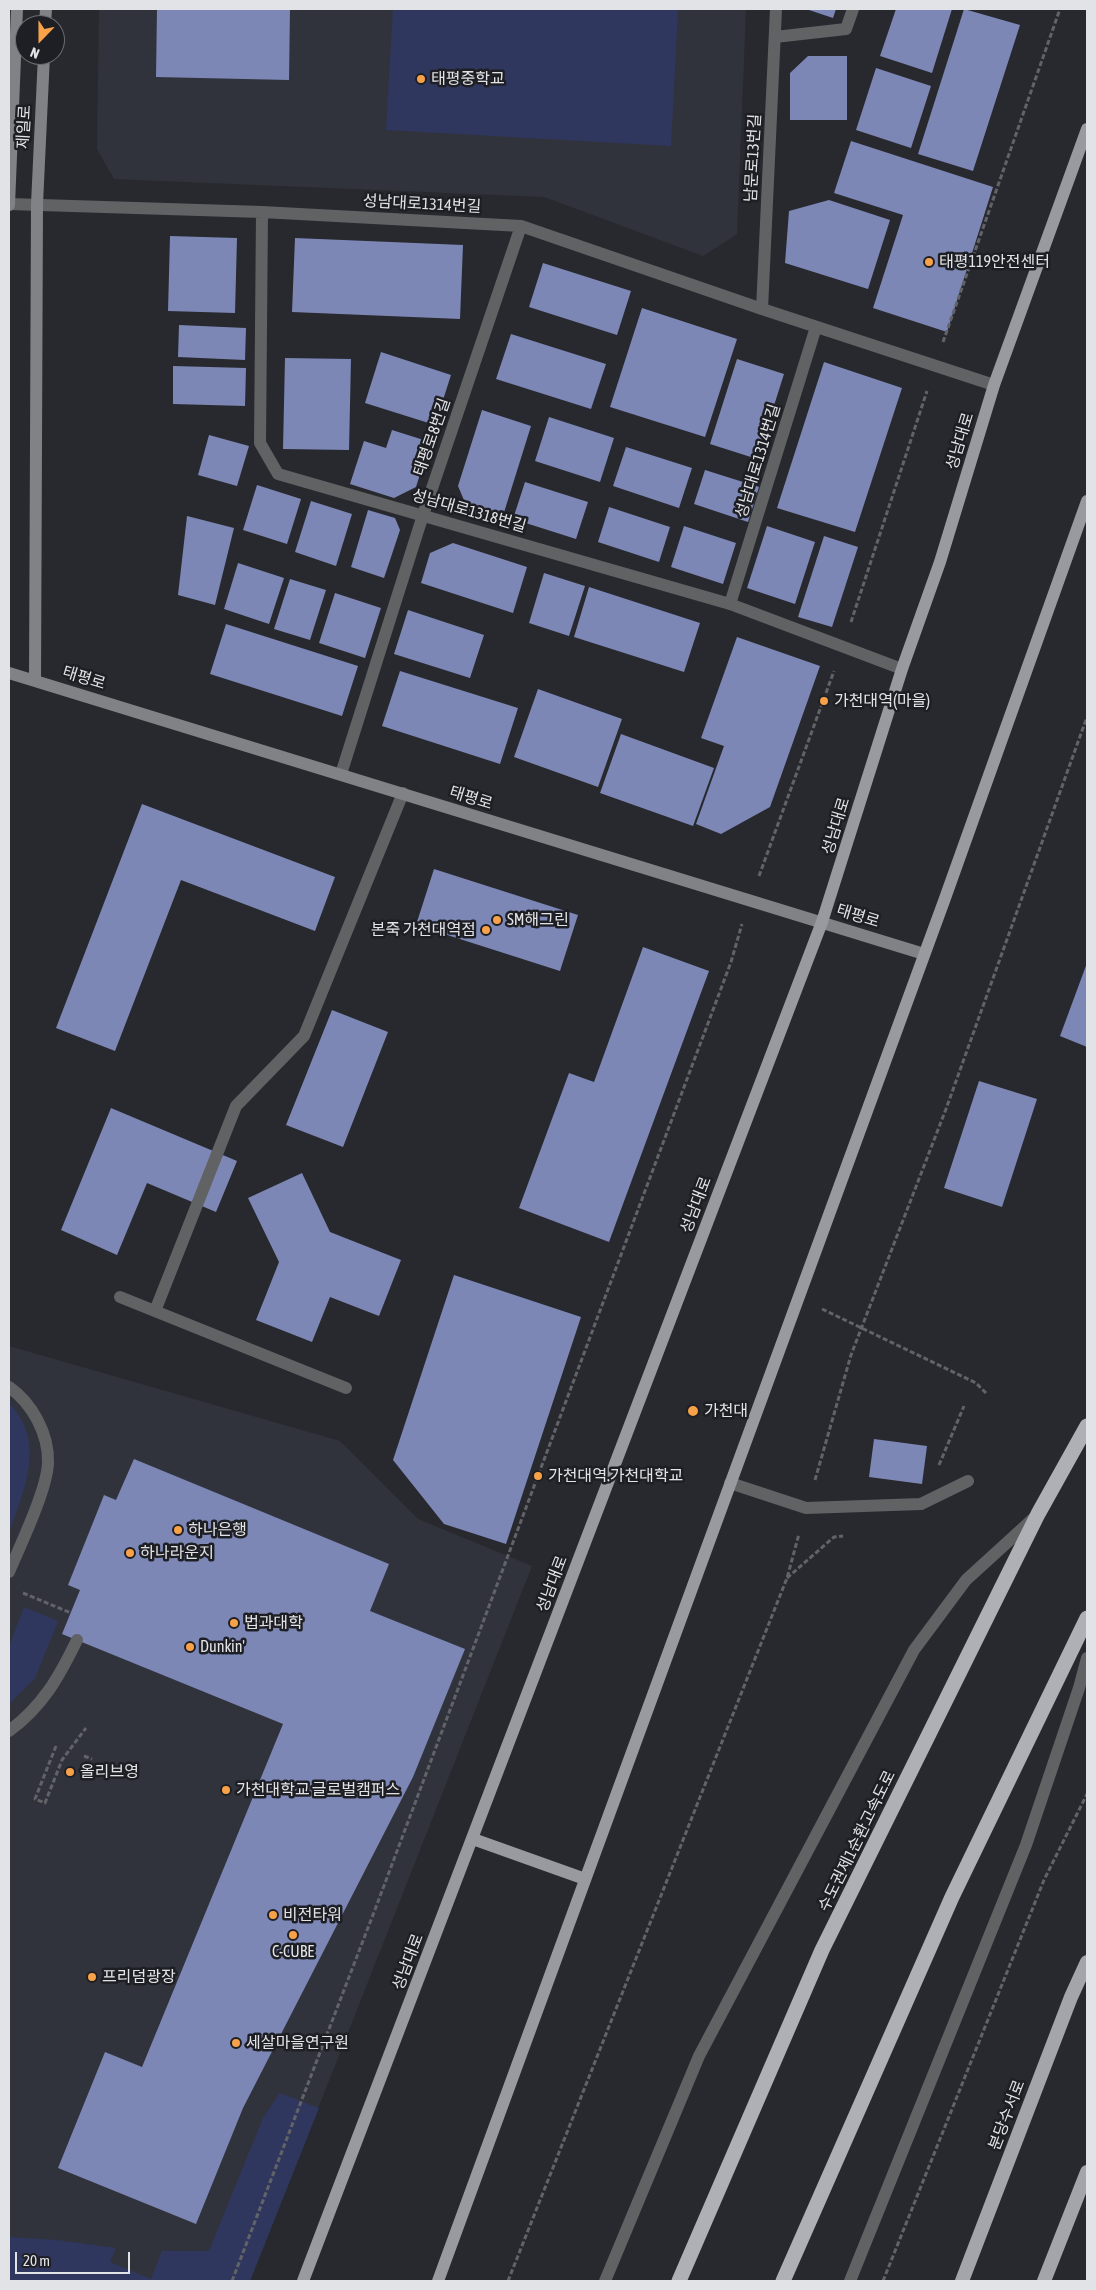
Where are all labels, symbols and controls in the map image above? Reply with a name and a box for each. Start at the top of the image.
north arrow [15,15,65,65]
text: N [28,44,42,62]
place label: 태평중학교 [431,69,505,89]
marker: 태평중학교 [415,73,427,85]
street label: 제일로 [13,104,35,150]
street label: 남문로13번길 [741,113,765,203]
street label: 성남대로1314번길 [362,191,482,217]
place label: 태평119안전센터 [939,252,1050,272]
marker: 태평119안전센터 [923,256,935,268]
street label: 태평로8번길 [410,396,454,478]
street label: 성남대로1314번길 [732,402,784,520]
street label: 성남대로 [942,410,978,472]
street label: 성남대로1318번길 [409,485,529,537]
street label: 태평로 [60,662,108,694]
place label: 가천대역(마을) [834,691,930,711]
marker: 가천대역(마을) [818,695,830,707]
street label: 태평로 [447,782,495,814]
street label: 성남대로 [818,795,854,857]
street label: 태평로 [834,900,882,932]
place label: SM해그린 [507,910,569,930]
marker: SM해그린 [491,914,503,926]
place label: 본죽 가천대역점 [371,920,476,940]
marker: 본죽 가천대역점 [480,924,492,936]
street label: 성남대로 [676,1174,716,1236]
place label: 가천대 [704,1401,748,1421]
marker: 가천대 [686,1404,700,1418]
place label: 가천대역.가천대학교 [548,1466,683,1486]
marker: 가천대역.가천대학교 [532,1470,544,1482]
place label: 하나은행 [188,1520,247,1540]
marker: 하나은행 [172,1524,184,1536]
place label: 하나라운지 [140,1543,214,1563]
marker: 하나라운지 [124,1547,136,1559]
street label: 성남대로 [532,1553,572,1615]
place label: 법과대학 [244,1613,303,1633]
marker: 법과대학 [228,1617,240,1629]
place label: Dunkin' [200,1637,245,1657]
marker: Dunkin' [184,1641,196,1653]
place label: 올리브영 [80,1762,139,1782]
marker: 올리브영 [64,1766,76,1778]
street label: 수도권제1순환고속도로 [814,1767,900,1915]
place label: 가천대학교 글로벌캠퍼스 [236,1780,400,1800]
marker: 가천대학교 글로벌캠퍼스 [220,1784,232,1796]
place label: 비전타워 [283,1905,342,1925]
marker: 비전타워 [267,1909,279,1921]
marker: C-CUBE [287,1929,299,1941]
street label: 성남대로 [388,1931,428,1993]
place label: C-CUBE [272,1942,314,1962]
place label: 프리덤광장 [102,1967,176,1987]
marker: 프리덤광장 [86,1971,98,1983]
place label: 세살마을연구원 [246,2033,349,2053]
marker: 세살마을연구원 [230,2037,242,2049]
street label: 분당수서로 [985,2077,1029,2153]
scale bar [18,2242,132,2274]
text: 20 m [23,2252,50,2269]

